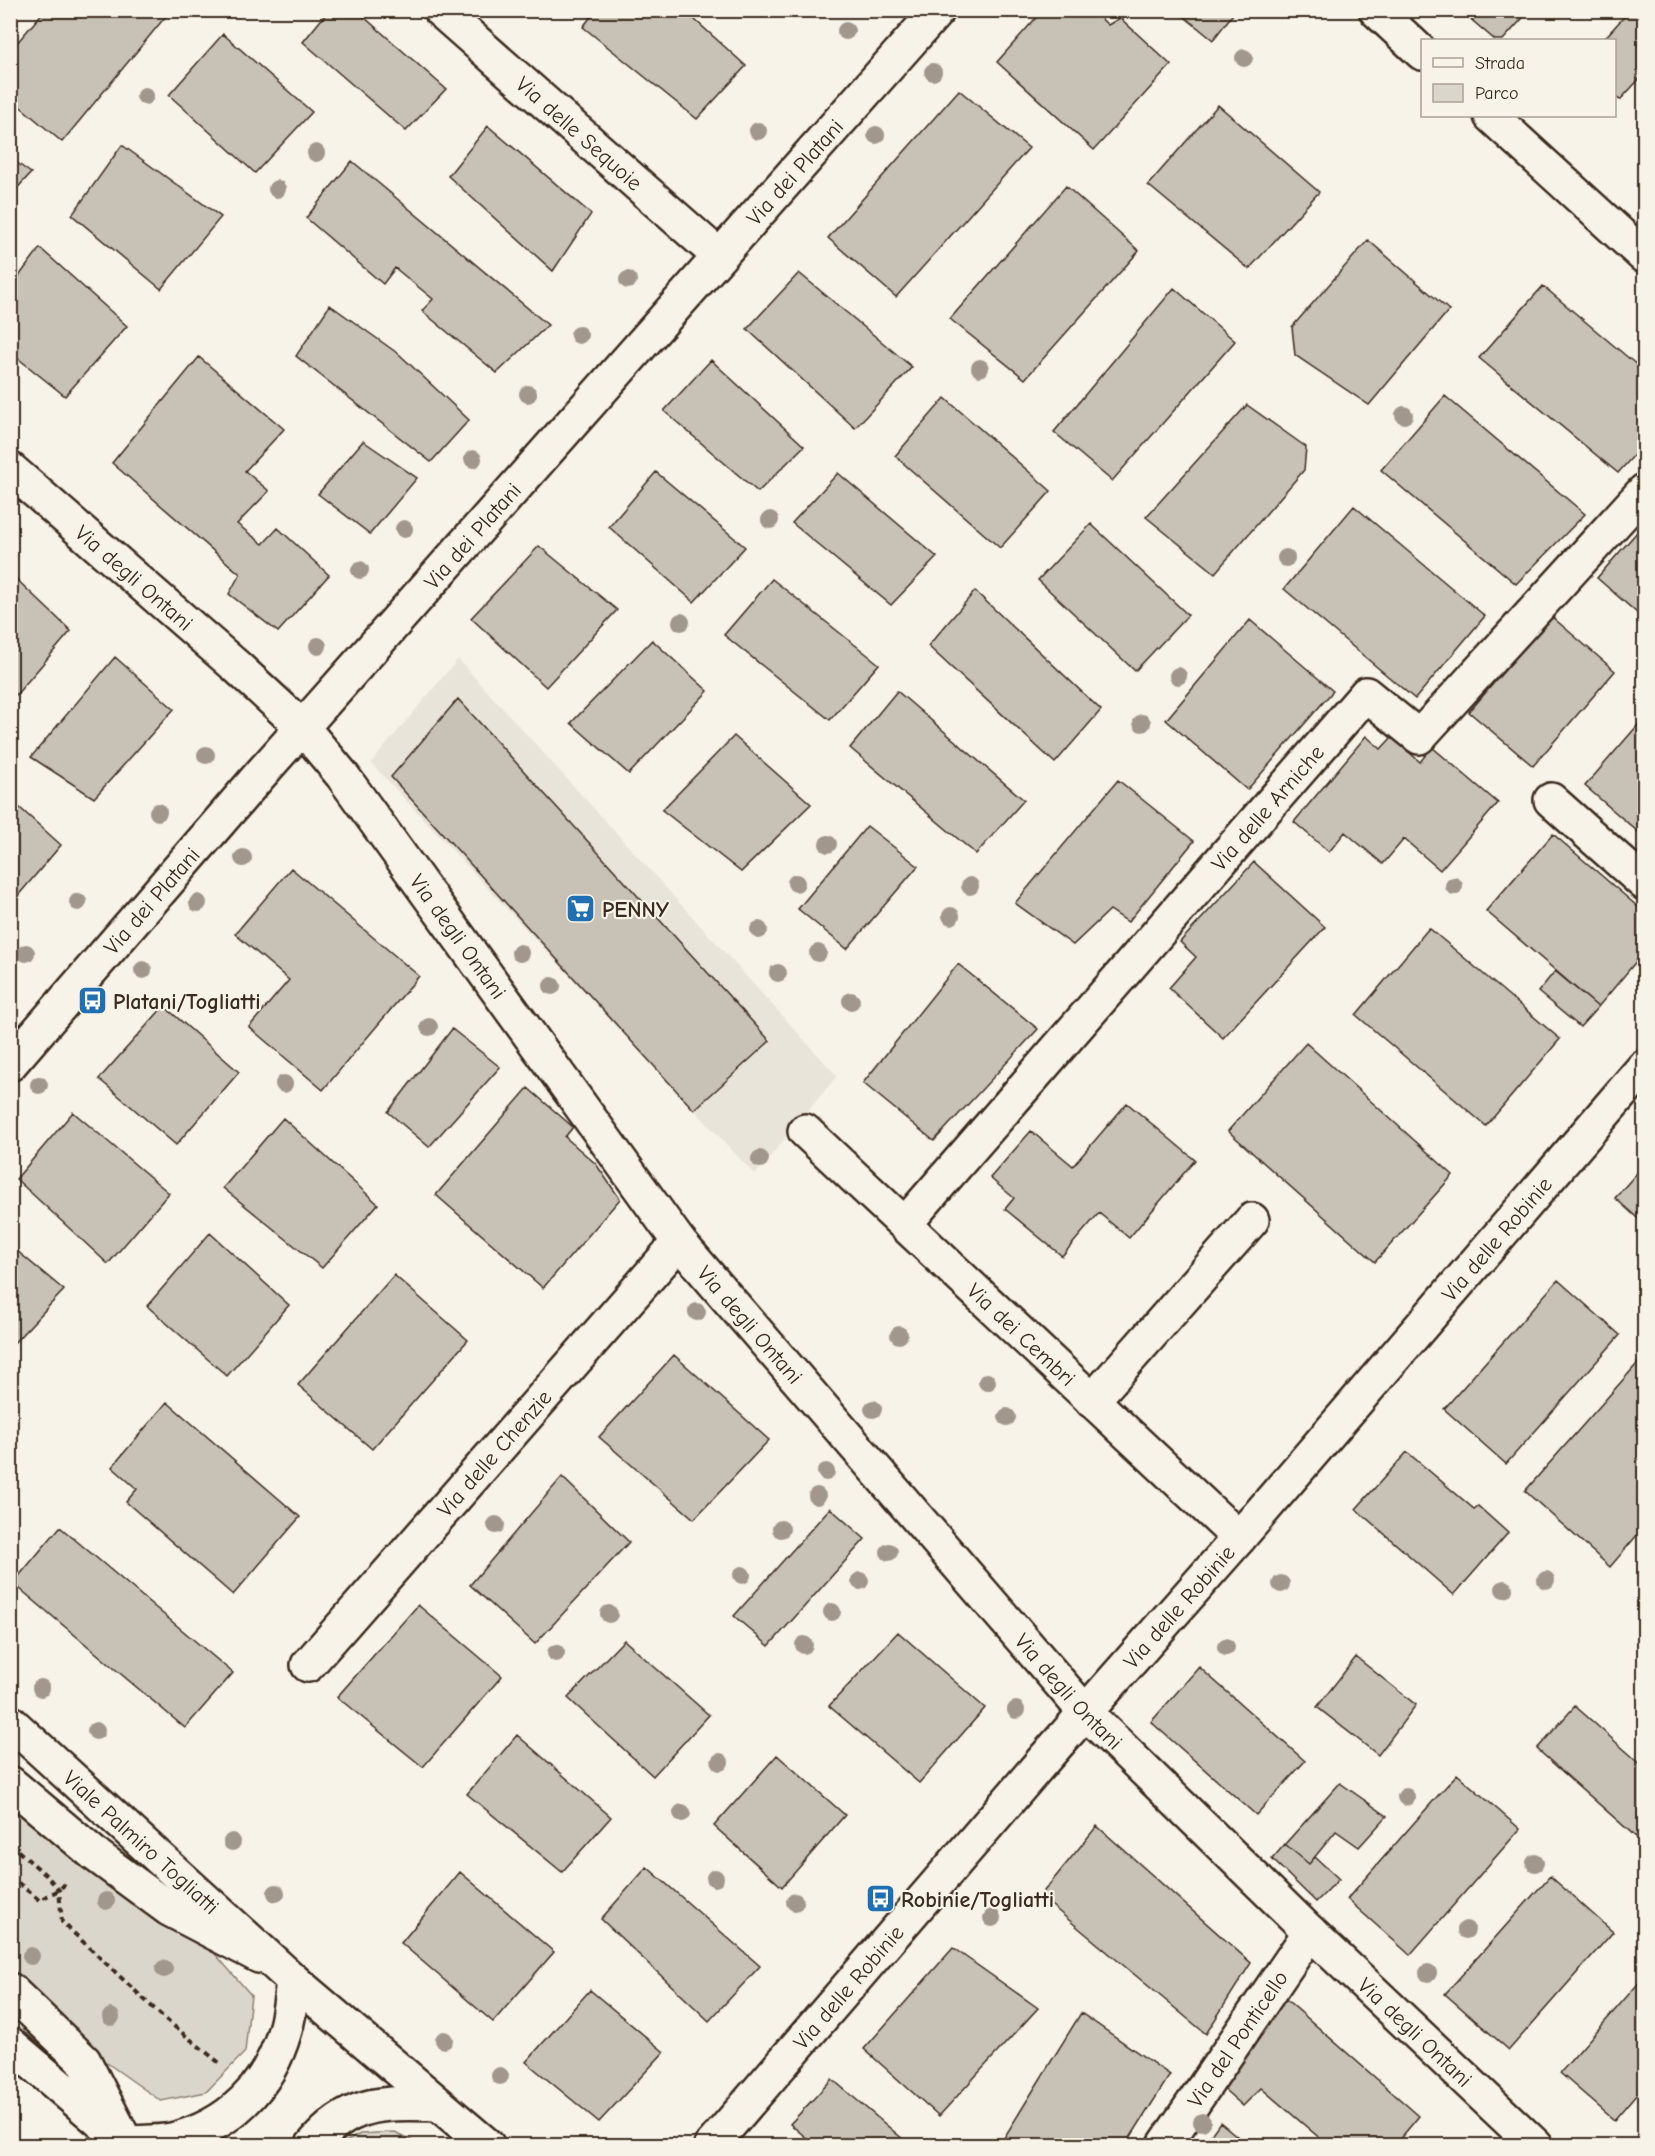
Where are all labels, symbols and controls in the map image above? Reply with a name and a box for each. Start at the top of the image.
legend [1421,39,1616,117]
text: Strada [1475,53,1525,74]
street label: Via delle Sequoie [510,71,647,196]
text: Parco [1475,83,1518,104]
street label: Via dei Platani [741,114,849,231]
street label: Via dei Platani [419,478,527,595]
street label: Via degli Ontani [70,520,198,637]
street label: Via delle Arniche [1206,740,1330,876]
street label: Via dei Platani [99,842,205,960]
street label: Via degli Ontani [404,869,511,1004]
supermarket icon: PENNY [565,893,597,925]
place label: PENNY [602,897,669,923]
bus stop icon: Platani/Togliatti [76,985,108,1017]
place label: Platani/Togliatti [113,989,261,1015]
street label: Via delle Robinie [1436,1172,1558,1307]
street label: Via degli Ontani [691,1261,808,1389]
street label: Via dei Cembri [961,1278,1080,1392]
street label: Via delle Chenzie [432,1385,557,1523]
street label: Via delle Robinie [1118,1540,1241,1674]
street label: Via degli Ontani [1009,1629,1127,1755]
street label: Viale Palmiro Togliatti [58,1765,224,1920]
bus stop icon: Robinie/Togliatti [864,1883,896,1915]
place label: Robinie/Togliatti [901,1887,1054,1913]
street label: Via delle Robinie [788,1920,909,2055]
street label: Via del Ponticello [1182,1966,1294,2113]
street label: Via degli Ontani [1352,1972,1477,2093]

